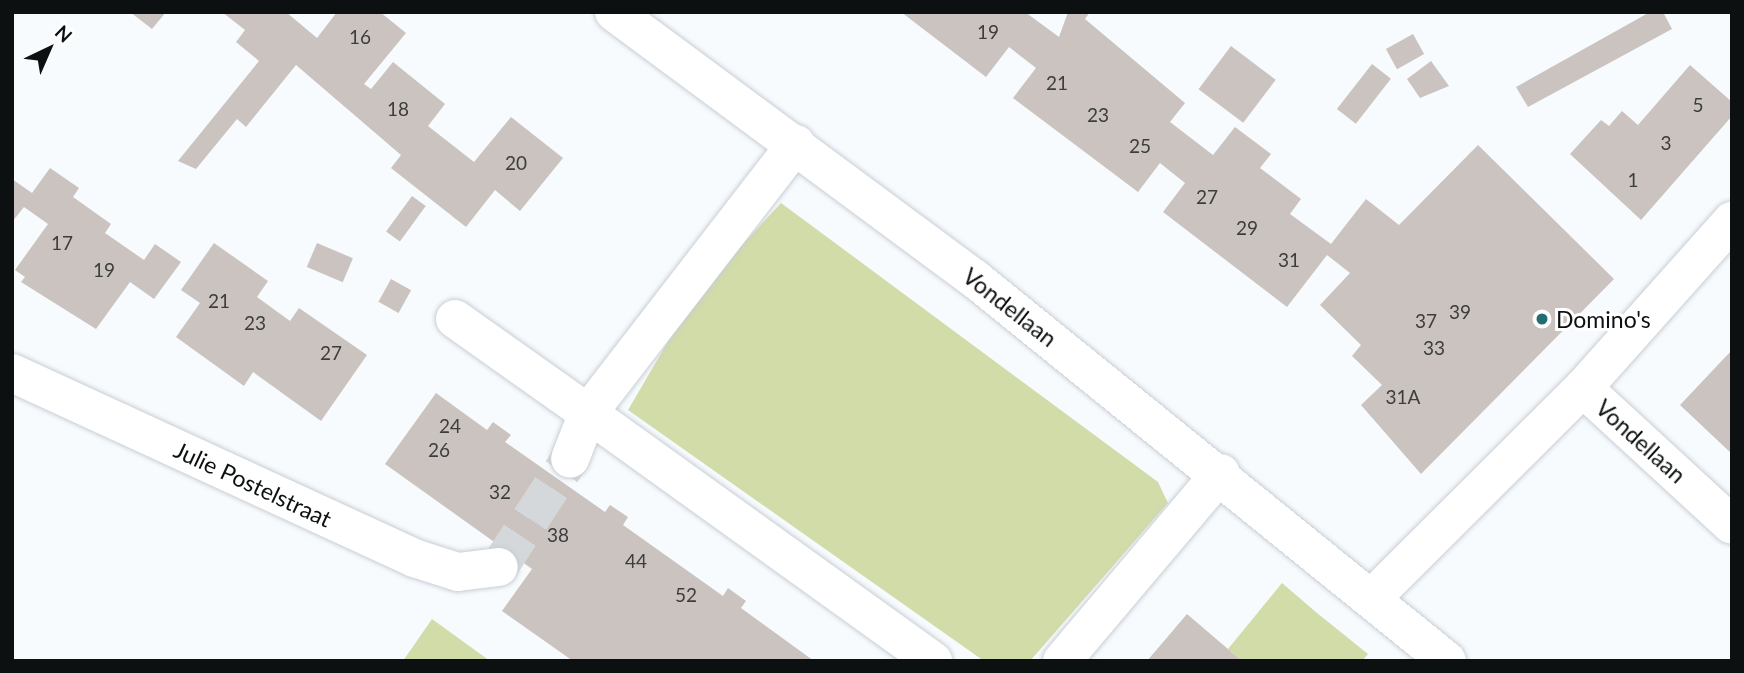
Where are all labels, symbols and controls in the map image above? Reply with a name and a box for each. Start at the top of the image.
north arrow [14,14,84,84]
text: N [51,20,77,47]
house number: 19 [977,21,999,43]
house number: 16 [349,26,371,48]
house number: 21 [1046,72,1068,94]
house number: 5 [1692,94,1704,116]
house number: 18 [387,98,409,120]
house number: 23 [1087,104,1109,126]
house number: 3 [1660,132,1672,154]
house number: 25 [1129,135,1151,157]
house number: 20 [505,152,527,174]
house number: 1 [1627,169,1639,191]
house number: 27 [1196,186,1218,208]
house number: 29 [1236,217,1258,239]
house number: 17 [51,232,73,254]
house number: 31 [1278,249,1300,271]
house number: 19 [93,259,115,281]
street label: Vondellaan [958,262,1062,352]
house number: 21 [208,290,230,312]
house number: 39 [1449,301,1471,323]
place label: Domino's [1556,305,1651,333]
house number: 37 [1415,310,1437,332]
marker: Domino's [1534,311,1550,327]
house number: 23 [244,312,266,334]
house number: 33 [1423,337,1445,359]
house number: 27 [320,342,342,364]
house number: 31A [1386,386,1420,408]
street label: Vondellaan [1590,394,1692,488]
house number: 24 [439,415,461,437]
street label: Julie Postelstraat [170,435,336,533]
house number: 26 [428,439,450,461]
house number: 32 [489,481,511,503]
house number: 38 [547,524,569,546]
house number: 44 [625,550,647,572]
house number: 52 [675,584,697,606]

